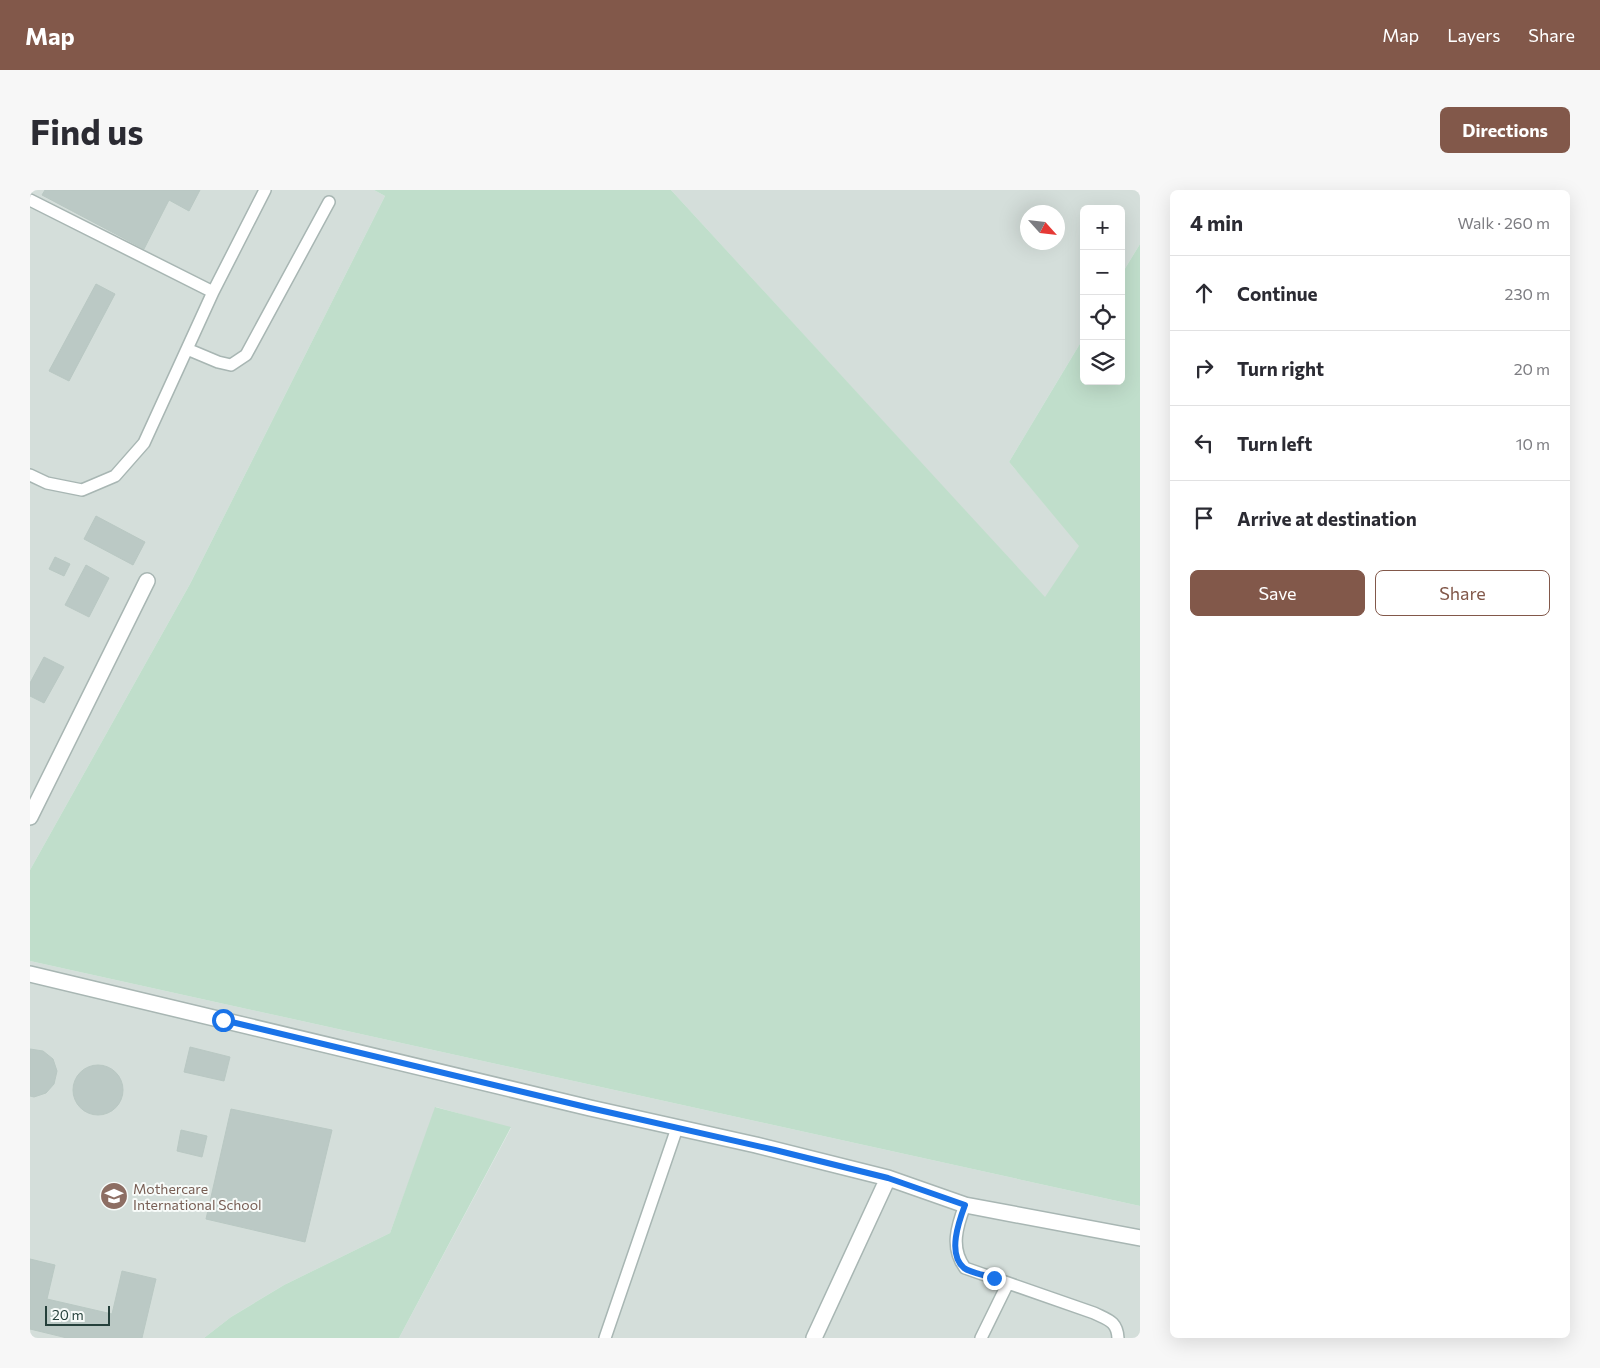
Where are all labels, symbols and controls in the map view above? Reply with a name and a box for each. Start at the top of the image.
text: Map [25,21,75,50]
text: Map [1382,24,1419,46]
text: Layers [1447,24,1500,46]
text: Share [1528,24,1575,46]
button: Directions [1440,107,1570,153]
text: Find us [30,109,144,152]
north arrow [1020,205,1065,250]
map controls [1080,205,1125,385]
button: + [1080,205,1125,250]
text: 4 min [1190,210,1243,235]
text: Walk · 260 m [1458,213,1550,232]
button: − [1080,250,1125,295]
icon: ahead [1190,279,1218,307]
text: Continue [1237,282,1317,305]
text: 230 m [1505,284,1550,303]
button: locate [1080,295,1125,340]
button: layers [1080,340,1125,385]
icon: right [1190,354,1218,382]
text: Turn right [1237,357,1324,380]
text: 20 m [1514,359,1550,378]
icon: left [1190,429,1218,457]
text: Turn left [1237,432,1312,455]
text: 10 m [1516,434,1550,453]
icon: arrive [1190,504,1218,532]
text: Arrive at destination [1237,507,1417,530]
button: Save [1190,570,1365,616]
button: Share [1375,570,1550,616]
route start [212,1009,235,1032]
place label: Mothercare International School [133,1180,262,1213]
school or university icon: Mothercare International School [99,1181,129,1211]
route end [983,1267,1006,1290]
scale bar [45,1303,110,1326]
text: 20 m [52,1306,84,1323]

